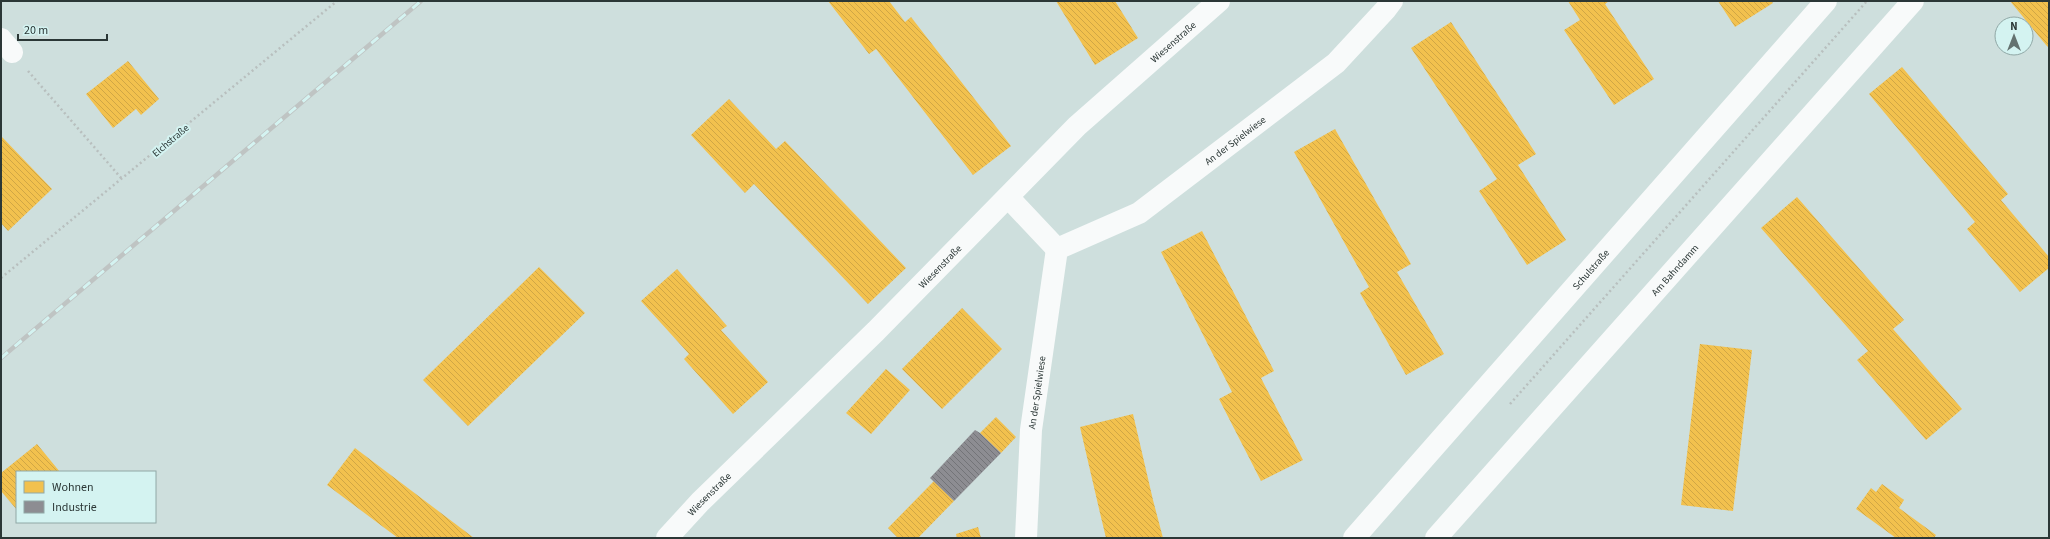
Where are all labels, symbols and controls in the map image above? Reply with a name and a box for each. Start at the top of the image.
scale bar [18,16,107,42]
north arrow [1994,16,2034,56]
street label: Wiesenstraße [1148,18,1199,66]
text: N [2010,19,2018,34]
text: 20 m [24,22,48,39]
street label: An der Spielwiese [1202,113,1269,169]
street label: Elchstraße [149,121,192,160]
street label: Am Bahndamm [1648,241,1702,299]
street label: Wiesenstraße [916,242,965,292]
street label: Schulstraße [1569,246,1613,293]
street label: An der Spielwiese [1025,355,1050,430]
street label: Wiesenstraße [685,470,735,519]
legend [16,471,156,523]
text: Wohnen [52,479,94,496]
text: Industrie [52,499,97,516]

